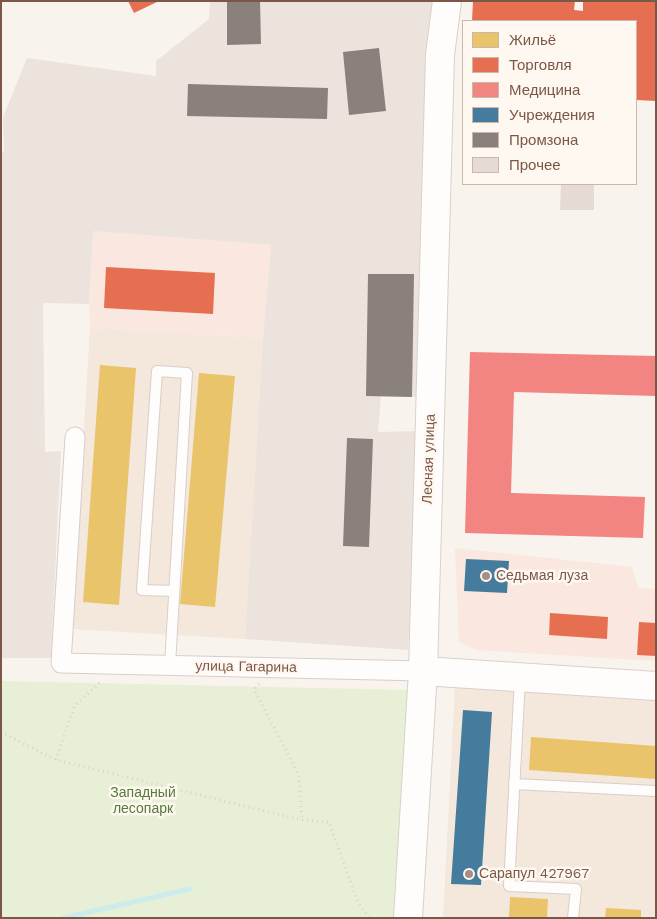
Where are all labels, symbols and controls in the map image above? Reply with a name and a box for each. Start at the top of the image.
legend [462,20,637,185]
text: Жильё [509,31,556,49]
text: Торговля [509,56,572,74]
text: Медицина [509,81,580,99]
text: Учреждения [509,106,595,124]
text: Промзона [509,131,578,149]
text: Прочее [509,156,561,174]
street label: Лесная улица [419,414,439,504]
place label: Седьмая луза [496,568,588,584]
marker: Седьмая луза [480,570,492,582]
street label: улица Гагарина [195,658,297,676]
park label: Западный лесопарк [110,785,176,818]
place label: Сарапул 427967 [479,866,589,882]
marker: Сарапул 427967 [463,868,475,880]

